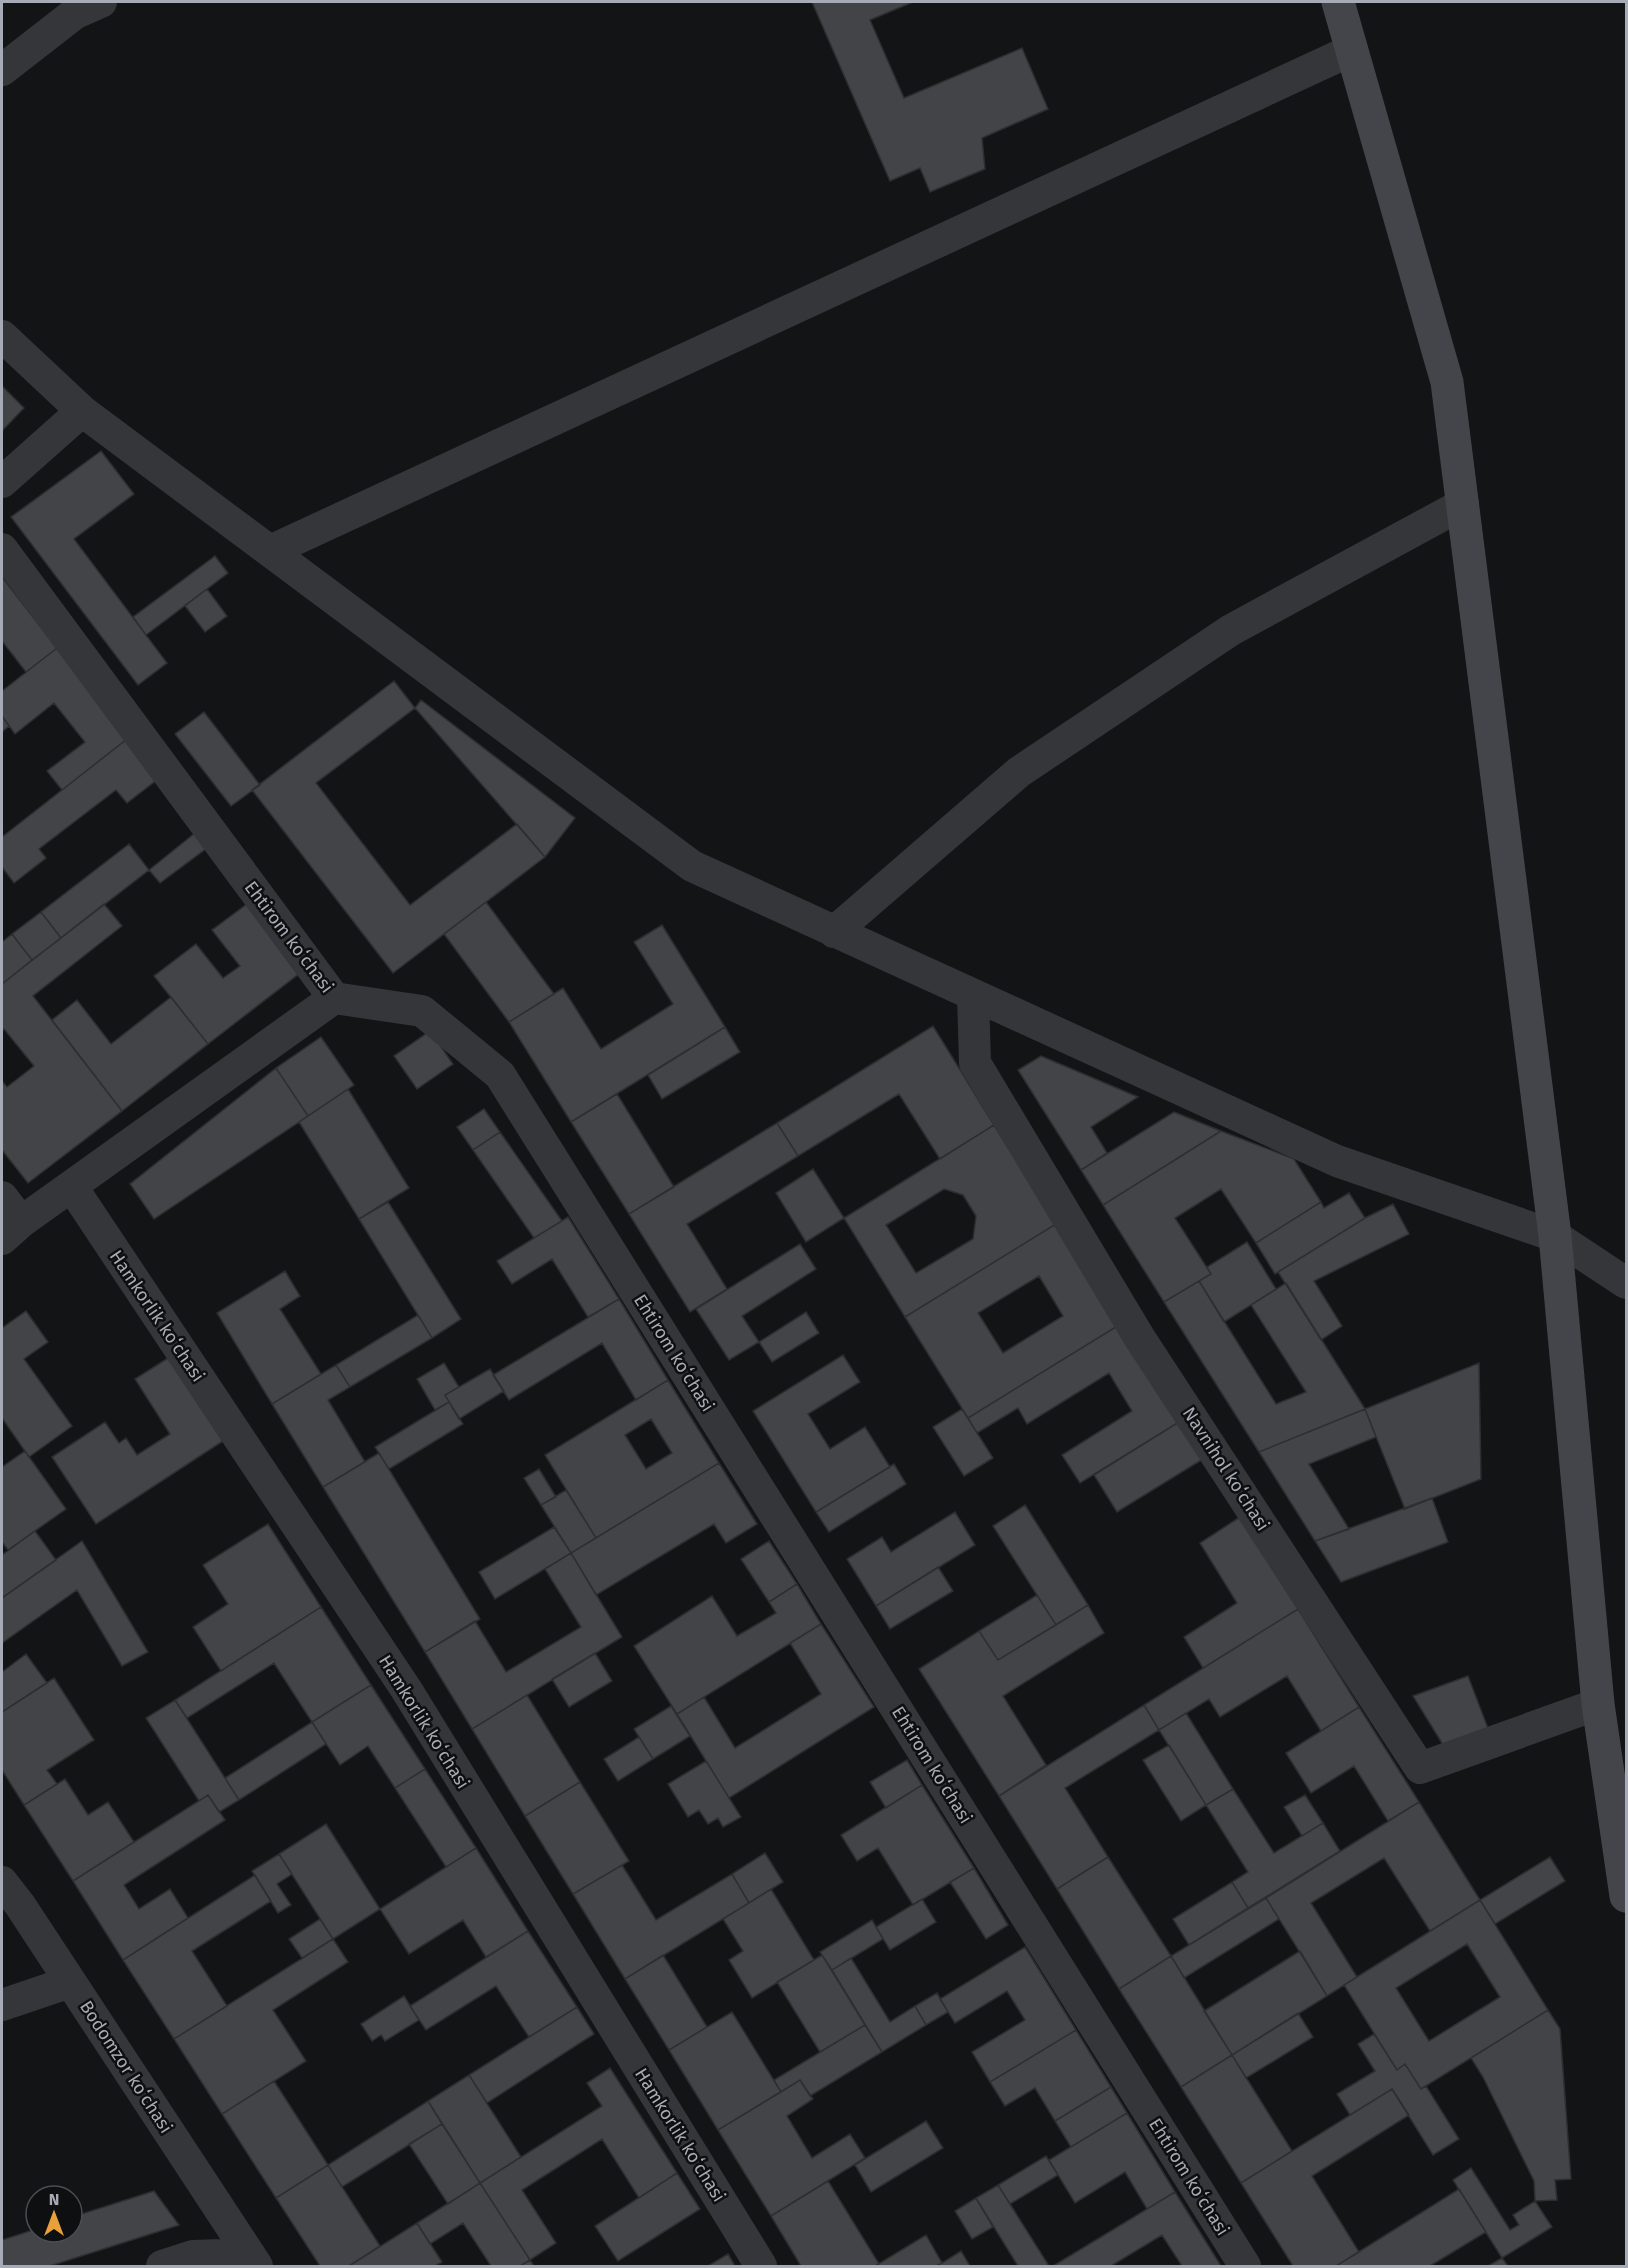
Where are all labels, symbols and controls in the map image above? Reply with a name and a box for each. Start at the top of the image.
street label: Ehtirom koʻchasi [240,877,338,997]
street label: Hamkorlik koʻchasi [105,1246,209,1386]
street label: Ehtirom koʻchasi [629,1290,719,1416]
street label: Navnihol koʻchasi [1178,1403,1274,1535]
street label: Hamkorlik koʻchasi [374,1651,474,1793]
street label: Ehtirom koʻchasi [887,1702,977,1828]
street label: Bodomzor koʻchasi [75,1997,177,2137]
street label: Hamkorlik koʻchasi [630,2064,730,2206]
street label: Ehtirom koʻchasi [1144,2114,1234,2240]
north arrow [24,2184,84,2244]
text: N [49,2190,59,2209]

